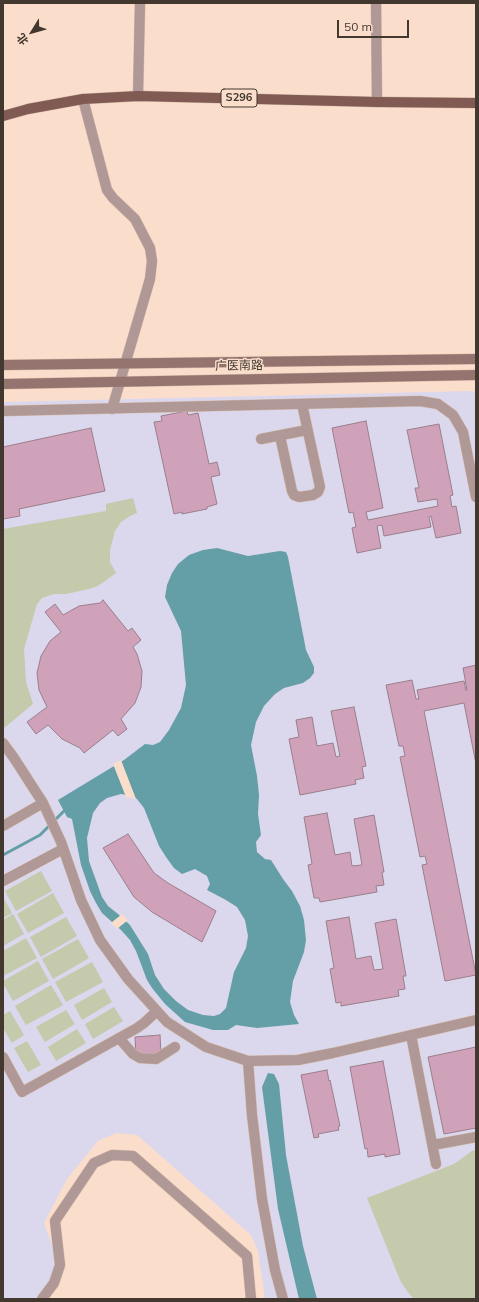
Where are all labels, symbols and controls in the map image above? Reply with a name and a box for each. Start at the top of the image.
north arrow [12,12,52,52]
scale bar [339,12,411,38]
text: 50 m [344,19,372,34]
text: 北 [14,31,31,48]
road number: S296 [221,89,257,107]
street label: 广医南路 [215,358,263,374]

